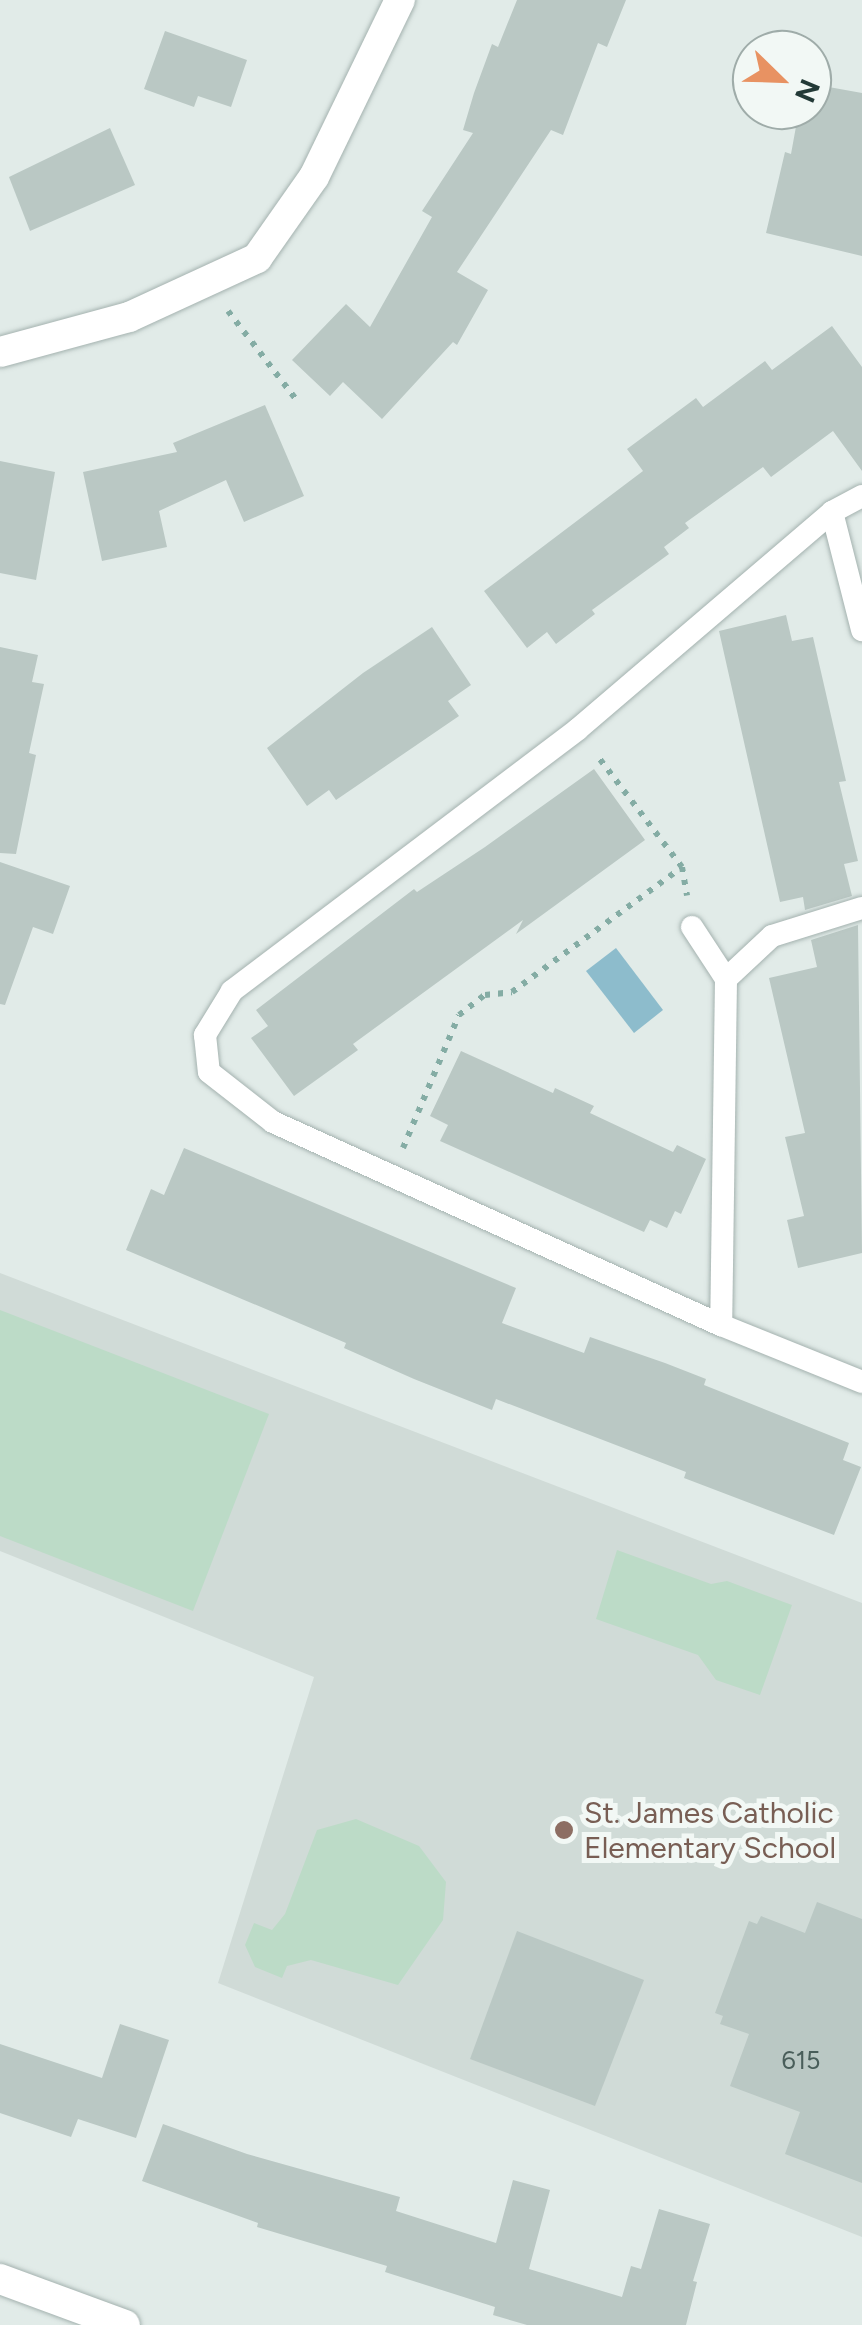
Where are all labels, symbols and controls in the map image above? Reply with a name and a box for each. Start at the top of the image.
north arrow [732,30,832,130]
text: N [788,74,828,108]
place label: St. James Catholic Elementary School [584,1795,836,1866]
marker: St. James Catholic Elementary School [553,1819,575,1841]
house number: 615 [782,2045,820,2075]

